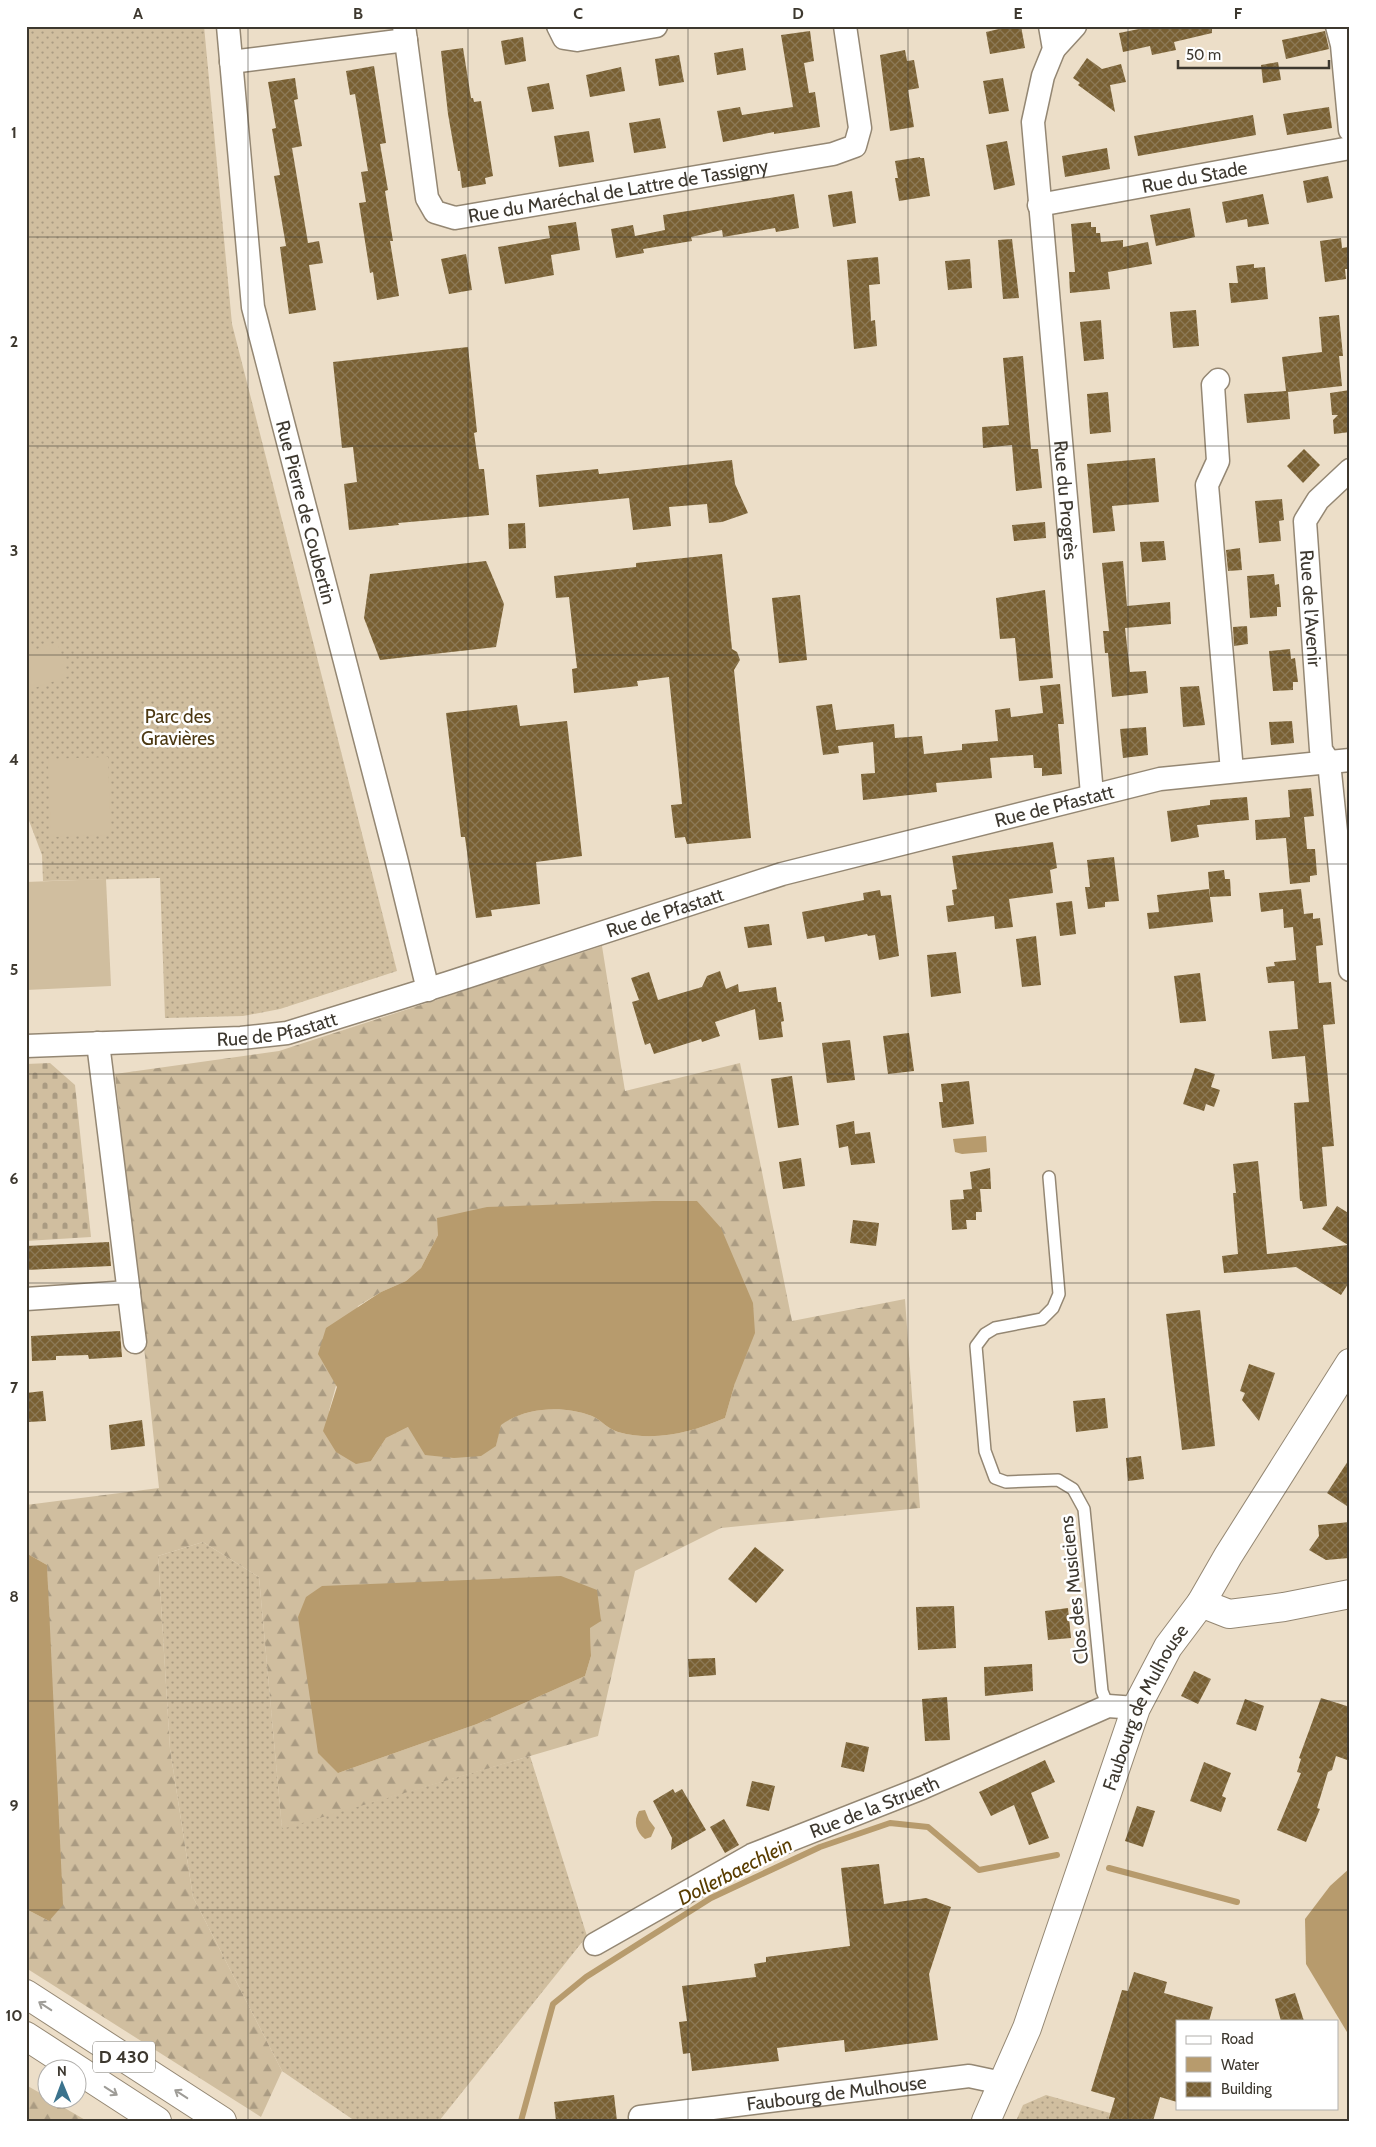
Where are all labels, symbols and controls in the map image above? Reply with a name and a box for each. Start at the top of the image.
text: A [133,4,143,23]
text: B [353,4,363,23]
text: C [573,4,583,23]
text: D [792,4,804,23]
text: E [1013,4,1023,23]
text: F [1234,4,1243,23]
scale bar [1178,38,1330,70]
text: 50 m [1186,46,1221,64]
text: 1 [11,123,17,142]
street label: Rue du Maréchal de Lattre de Tassigny [466,154,770,227]
street label: Rue du Stade [1140,156,1249,197]
text: 2 [10,332,18,351]
street label: Rue Pierre de Coubertin [271,418,341,607]
street label: Rue du Progrès [1049,439,1083,561]
text: 3 [10,541,18,560]
street label: Rue de l'Avenir [1296,549,1327,667]
park label: Parc des Gravières [141,705,215,750]
text: 4 [9,750,19,769]
street label: Rue de Pfastatt [992,779,1117,832]
street label: Rue de Pfastatt [603,882,727,942]
text: 5 [10,960,18,979]
street label: Rue de Pfastatt [216,1007,340,1050]
text: 6 [10,1169,19,1188]
text: 7 [10,1378,19,1397]
street label: Clos des Musiciens [1055,1515,1093,1665]
text: 8 [9,1587,19,1606]
street label: Faubourg de Mulhouse [1097,1619,1193,1793]
street label: Rue de la Strueth [806,1770,943,1843]
text: 9 [10,1796,19,1815]
water label: Dollerbaechlein [674,1832,796,1910]
one-way arrow [38,2001,52,2011]
text: 10 [5,2006,23,2025]
legend [1176,2020,1338,2110]
text: Road [1221,2030,1254,2048]
road number: D 430 [93,2041,155,2072]
text: Water [1221,2056,1259,2074]
north arrow [38,2060,88,2110]
text: N [57,2062,67,2080]
street label: Faubourg de Mulhouse [745,2070,928,2115]
text: Building [1221,2080,1272,2098]
one-way arrow [104,2086,118,2096]
one-way arrow [175,2089,189,2099]

